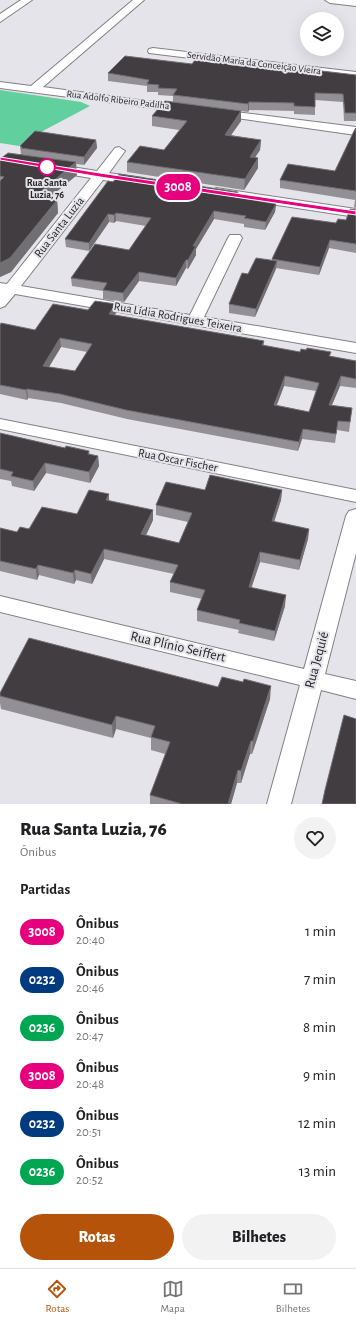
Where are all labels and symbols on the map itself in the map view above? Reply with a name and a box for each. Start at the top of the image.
street label: Servidão Maria da Conceição Vieira [187,50,322,76]
street label: Rua Adolfo Ribeiro Padilha [66,89,170,111]
marker: Rua Santa Luzia, 76 [38,158,56,176]
line badge: 3008 [150,174,206,200]
place label: Rua Santa Luzia, 76 [27,178,67,200]
street label: Rua Santa Luzia [32,194,86,259]
street label: Rua Lídia Rodrigues Teixeira [113,300,243,334]
street label: Rua Oscar Fischer [137,446,219,474]
street label: Rua Plínio Seiffert [129,629,227,665]
street label: Rua Jequié [303,630,331,690]

